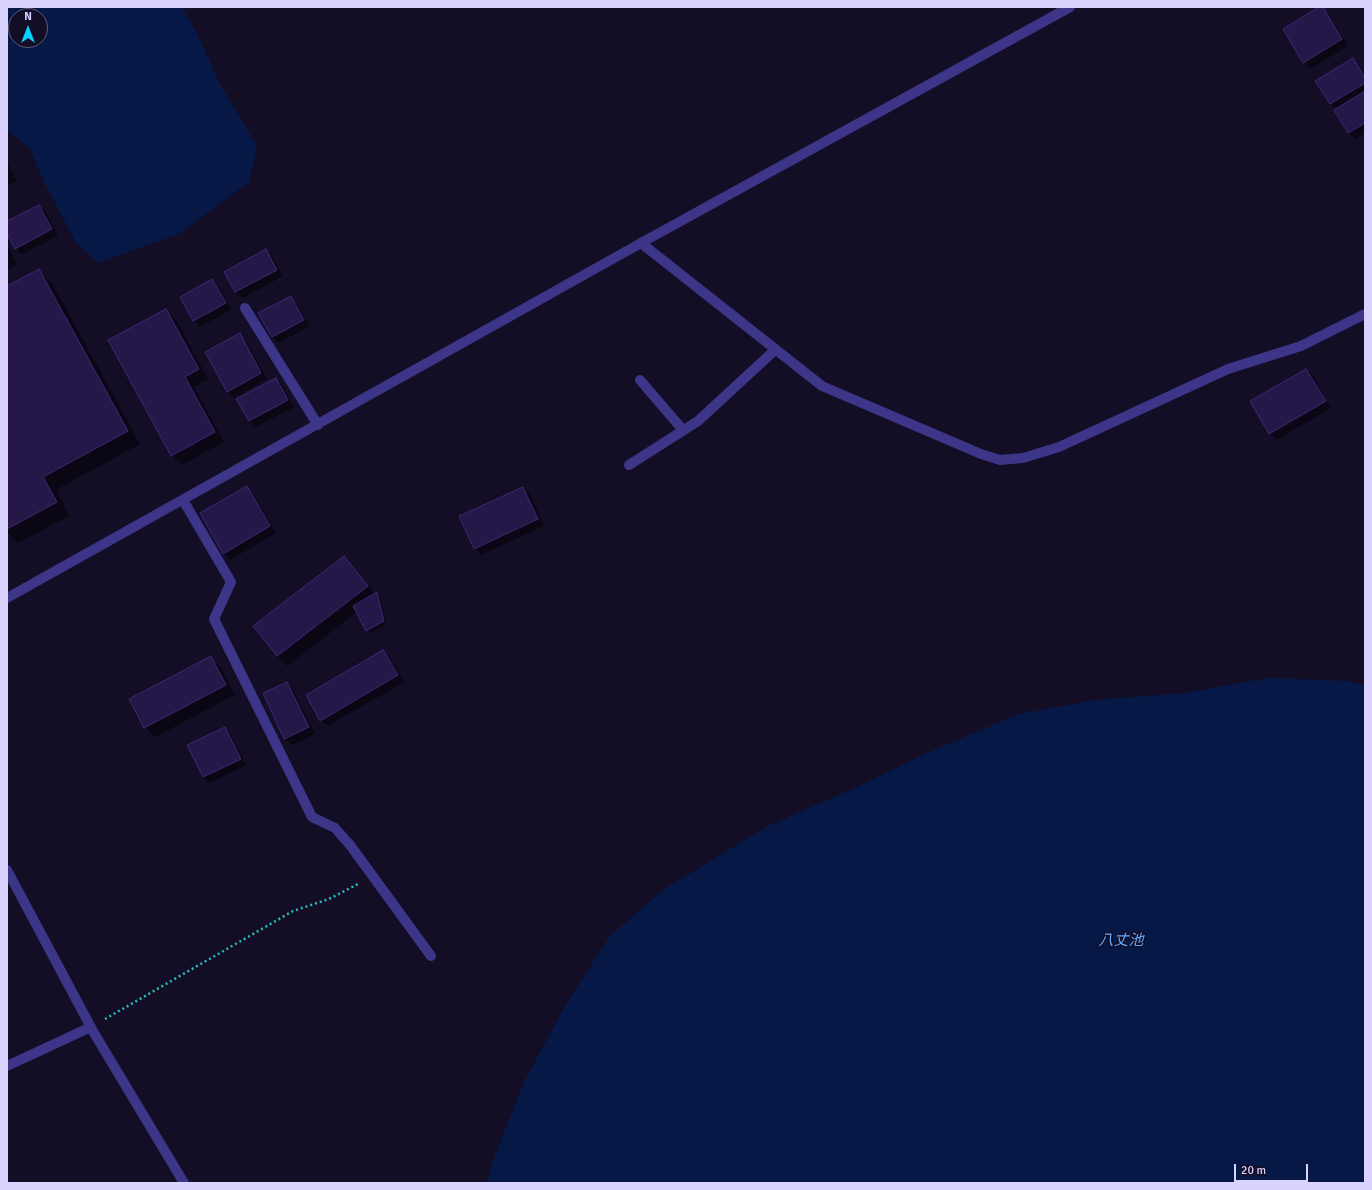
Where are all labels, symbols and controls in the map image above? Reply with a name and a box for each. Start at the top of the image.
north arrow [8,8,48,48]
text: N [24,10,32,23]
water label: 八丈池 [1099,932,1143,950]
scale bar [1236,1156,1310,1182]
text: 20 m [1241,1163,1266,1178]

